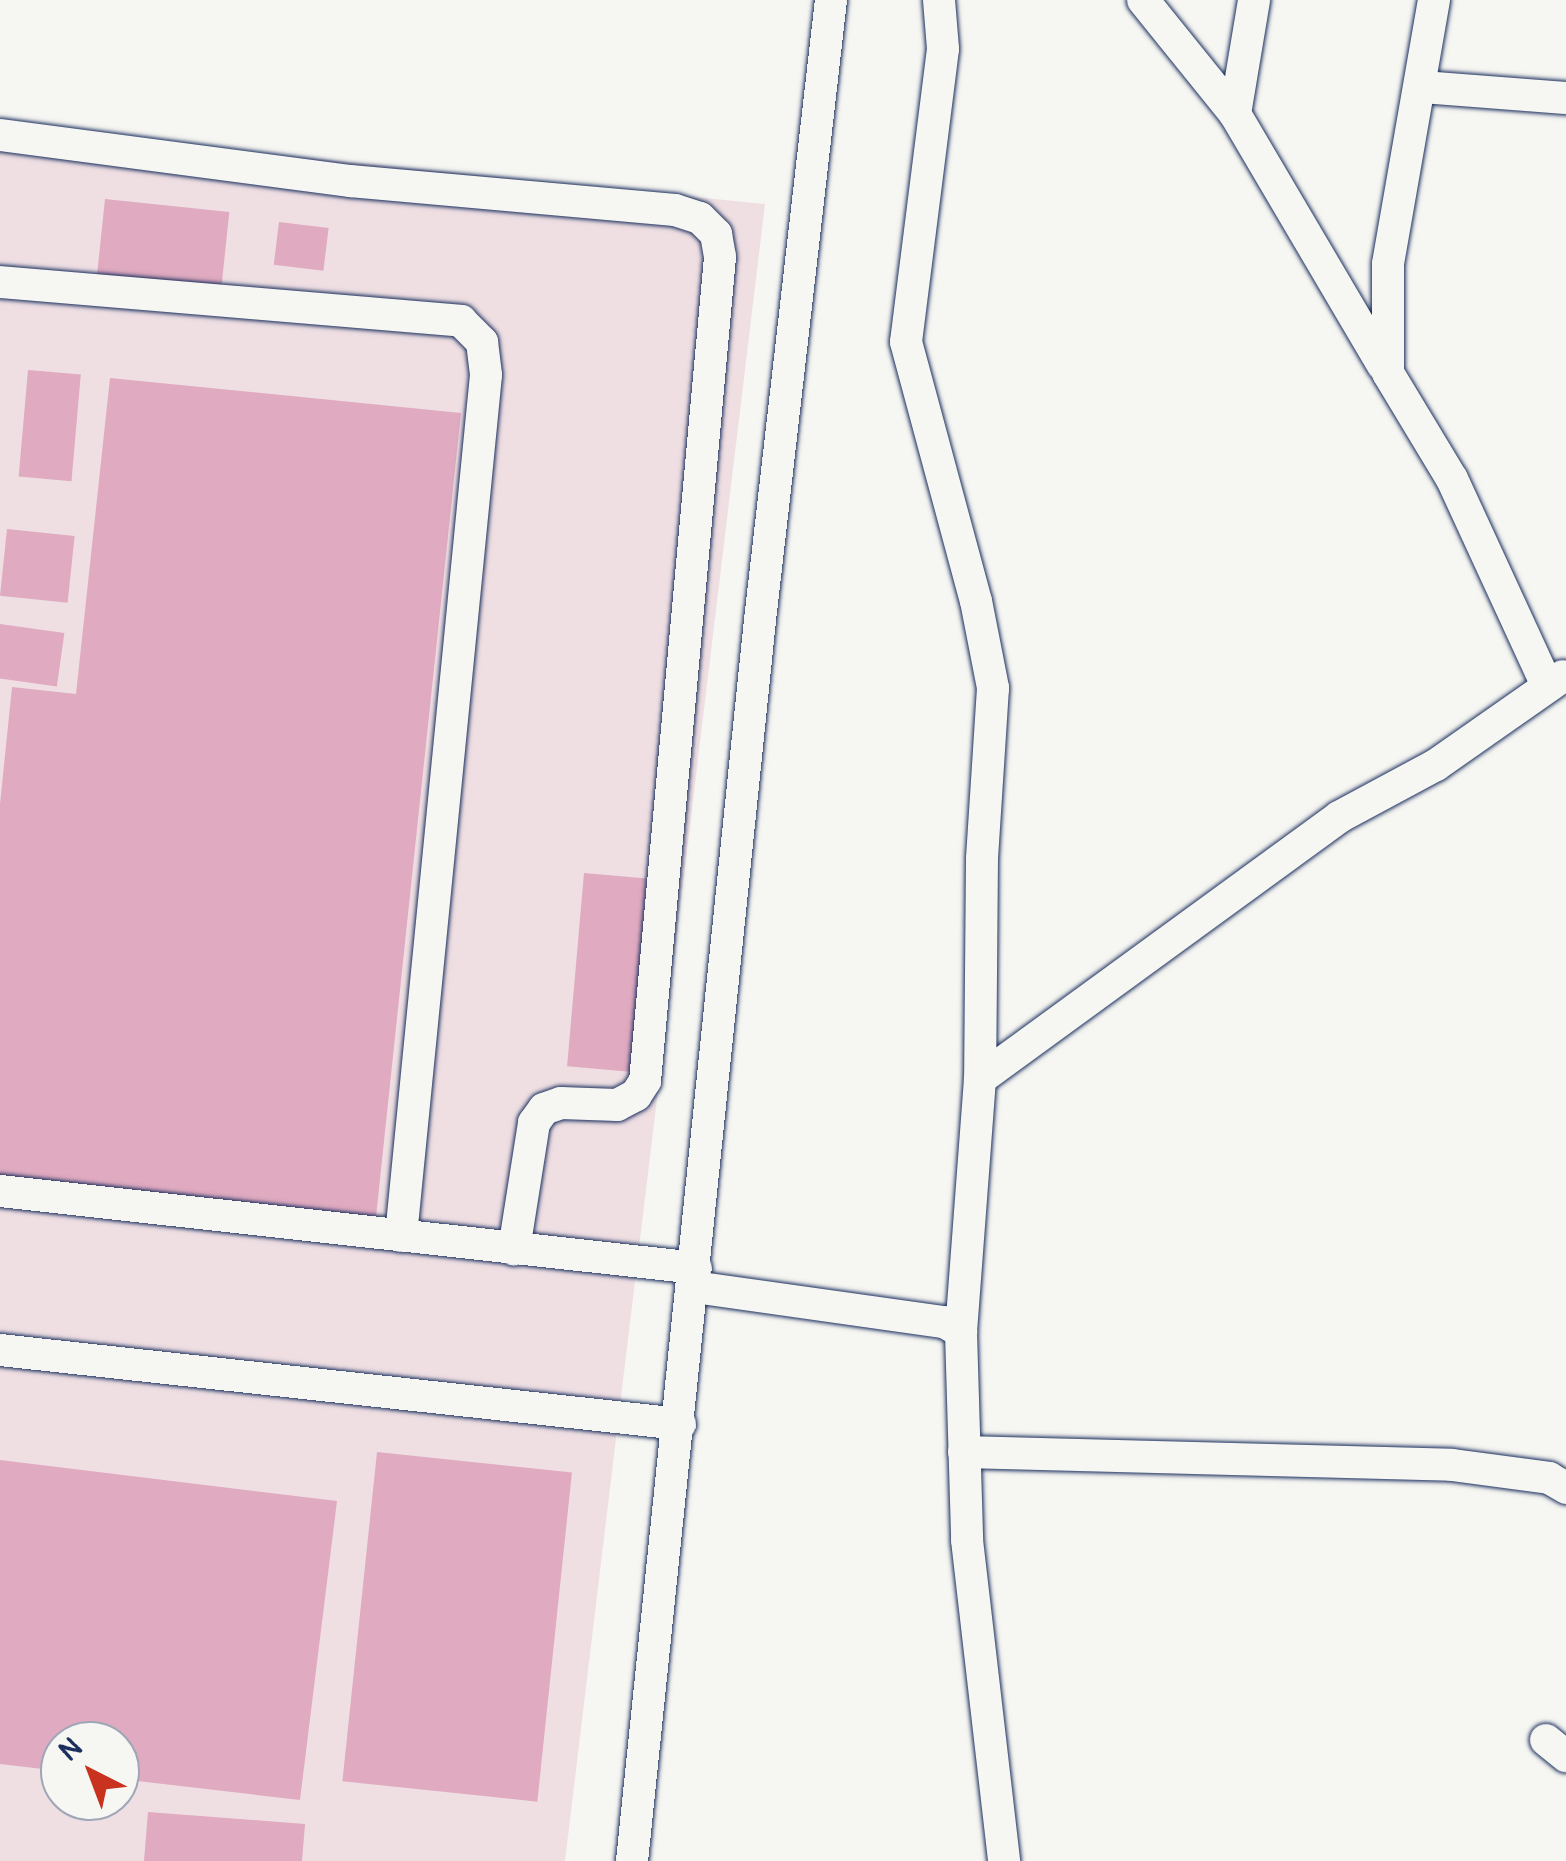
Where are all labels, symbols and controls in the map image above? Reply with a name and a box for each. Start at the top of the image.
north arrow [40,1721,140,1821]
text: N [52,1730,90,1769]

